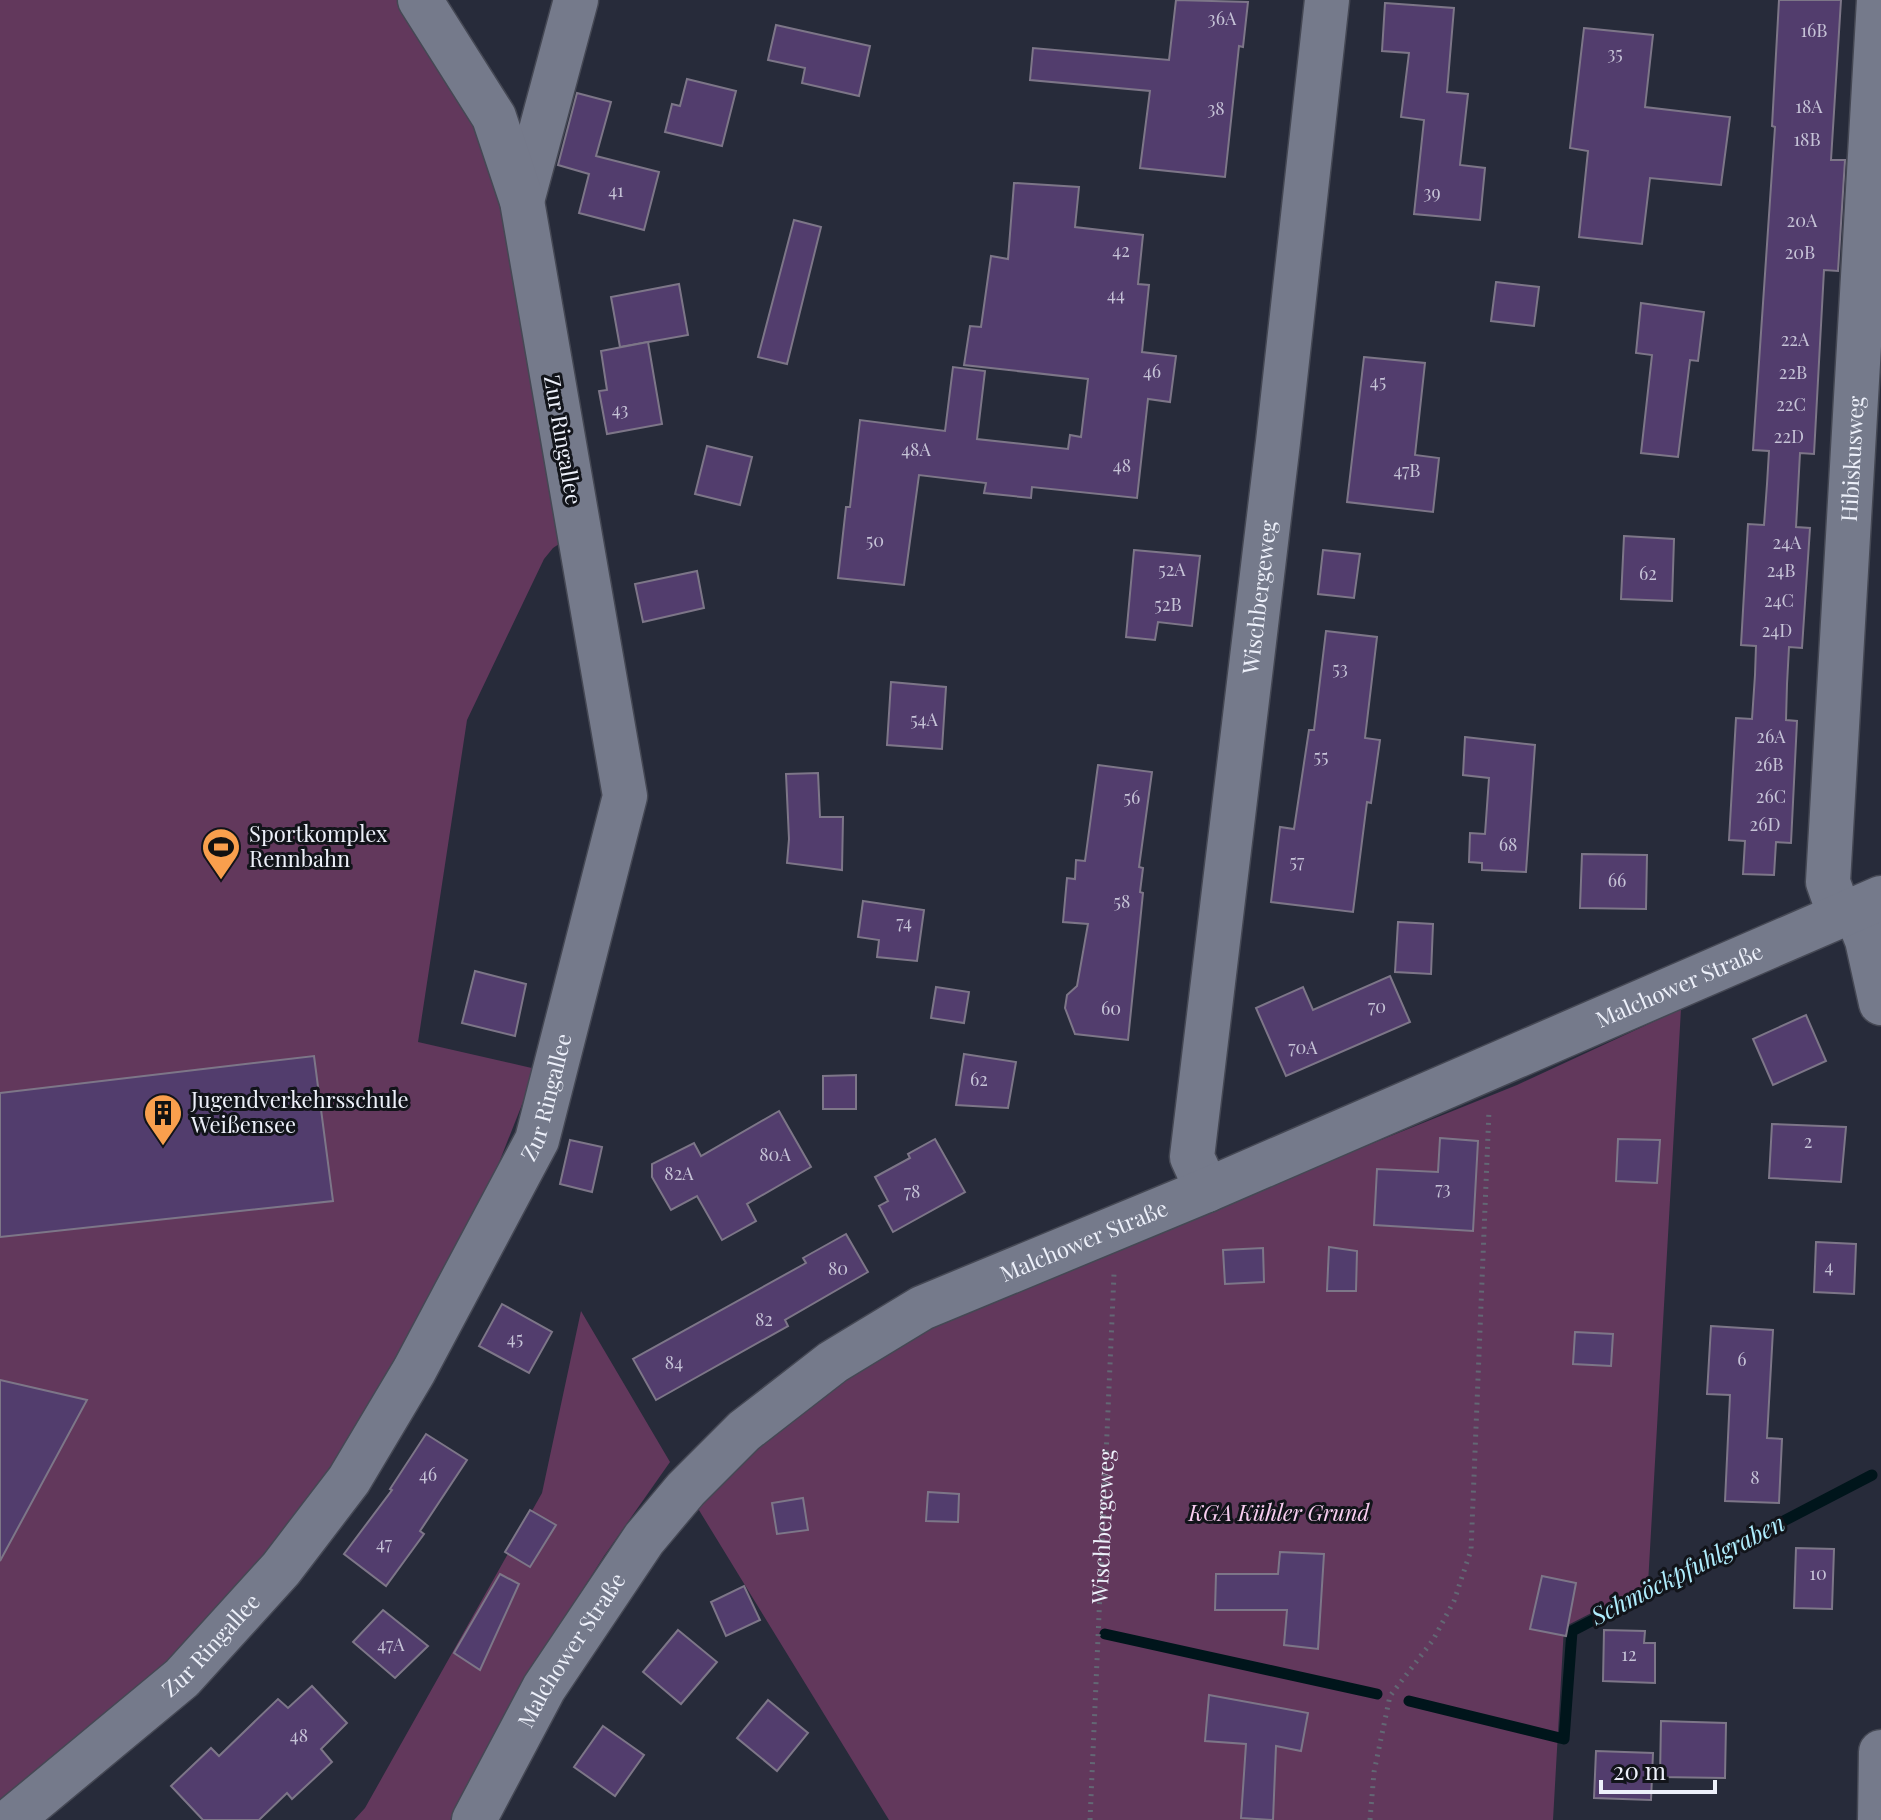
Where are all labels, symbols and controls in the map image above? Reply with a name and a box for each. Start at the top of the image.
house number: 36A [1208,6,1237,30]
house number: 16B [1800,18,1828,42]
house number: 35 [1607,41,1623,65]
house number: 18A [1795,94,1823,118]
house number: 38 [1207,96,1225,120]
house number: 18B [1793,127,1821,151]
house number: 41 [608,178,624,202]
house number: 39 [1423,180,1441,204]
house number: 20A [1787,208,1818,232]
house number: 42 [1112,238,1130,262]
house number: 20B [1785,240,1815,264]
house number: 44 [1107,282,1125,306]
house number: 22A [1781,327,1810,351]
house number: 46 [1143,359,1161,383]
house number: 22B [1779,360,1807,384]
house number: 45 [1370,369,1386,393]
street label: Zur Ringallee [538,373,590,507]
house number: 22C [1776,392,1806,416]
street label: Hibiskusweg [1833,395,1870,522]
house number: 43 [612,397,628,421]
house number: 22D [1774,424,1804,448]
house number: 48A [901,437,931,461]
house number: 48 [1113,453,1131,477]
house number: 47B [1393,458,1421,482]
street label: Wischbergeweg [1234,518,1282,677]
house number: 50 [866,528,884,552]
house number: 24A [1773,530,1802,554]
house number: 52A [1158,557,1186,581]
house number: 24B [1767,558,1795,582]
house number: 62 [1639,561,1657,585]
house number: 24C [1764,588,1794,612]
house number: 52B [1154,592,1182,616]
house number: 24D [1762,618,1792,642]
house number: 53 [1332,656,1348,680]
house number: 54A [910,707,939,731]
house number: 26A [1756,724,1786,748]
house number: 55 [1314,744,1328,768]
house number: 26B [1754,752,1784,776]
house number: 26C [1756,784,1786,808]
house number: 56 [1124,785,1140,809]
house number: 26D [1750,812,1780,836]
place label: Sportkomplex Rennbahn [249,818,388,873]
sports icon: Sportkomplex Rennbahn [200,826,242,881]
house number: 68 [1499,832,1517,856]
house number: 57 [1290,849,1305,873]
house number: 66 [1608,868,1626,892]
house number: 58 [1114,889,1130,913]
house number: 74 [896,910,912,934]
street label: Malchower Straße [1591,935,1767,1034]
house number: 70 [1368,994,1386,1018]
house number: 60 [1101,996,1121,1020]
street label: Zur Ringallee [513,1030,578,1166]
house number: 70A [1288,1035,1318,1059]
house number: 62 [970,1067,988,1091]
place label: Jugendverkehrsschule Weißensee [190,1084,409,1139]
building icon: Jugendverkehrsschule Weißensee [142,1092,184,1147]
house number: 2 [1804,1129,1812,1153]
house number: 80A [759,1142,791,1166]
house number: 82A [664,1161,694,1185]
house number: 73 [1435,1176,1451,1200]
house number: 78 [904,1179,920,1203]
street label: Malchower Straße [995,1192,1172,1288]
house number: 4 [1825,1254,1834,1278]
house number: 80 [828,1256,848,1280]
house number: 82 [755,1307,773,1331]
house number: 45 [507,1326,523,1350]
house number: 6 [1737,1347,1747,1371]
house number: 84 [665,1350,683,1374]
street label: Wischbergeweg [1083,1448,1120,1605]
house number: 46 [419,1462,437,1486]
house number: 8 [1750,1465,1760,1489]
park label: KGA Kühler Grund [1187,1497,1371,1527]
water label: Schmöckpfuhlgraben [1584,1505,1790,1631]
house number: 47 [376,1531,393,1555]
house number: 10 [1809,1561,1827,1585]
street label: Malchower Straße [510,1566,631,1732]
street label: Zur Ringallee [155,1586,266,1703]
house number: 47A [377,1632,405,1656]
house number: 12 [1621,1642,1637,1666]
house number: 48 [290,1723,308,1747]
scale bar [1601,1744,1715,1794]
text: 20 m [1613,1754,1666,1786]

